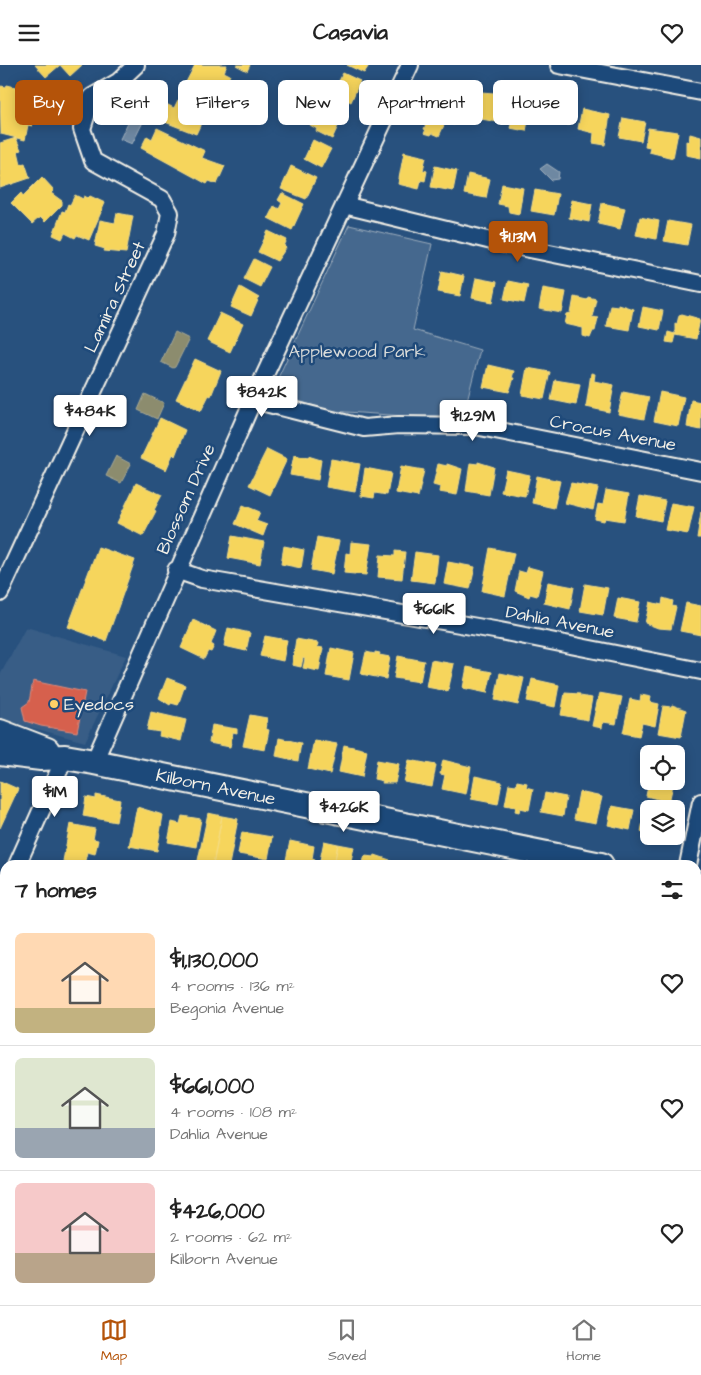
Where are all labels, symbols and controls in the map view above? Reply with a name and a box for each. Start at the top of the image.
text: Casavia [313,17,388,48]
icon: menu [15,19,43,47]
icon: heart [658,19,686,47]
chip: Buy [15,80,83,125]
chip: Rent [93,80,168,125]
chip: Filters [178,80,268,125]
chip: New [278,80,349,125]
chip: Apartment [359,80,483,125]
chip: House [493,80,578,125]
pin: $1.13M [477,221,559,263]
text: $1.13M [500,226,536,248]
street label: Lamira Street [78,237,152,357]
park label: Applewood Park [288,339,426,364]
pin: $842K [227,375,297,418]
text: $842K [237,381,287,403]
pin: $484K [55,395,125,437]
pin: $1.29M [432,399,514,442]
text: $484K [65,400,115,422]
text: $1.29M [451,405,495,427]
street label: Crocus Avenue [548,409,678,458]
street label: Blossom Drive [150,440,222,558]
pin: $661K [399,593,469,635]
text: $661K [414,598,454,620]
street label: Dahlia Avenue [504,599,617,645]
place label: Eyedocs [64,692,134,718]
marker: Eyedocs [48,698,60,710]
map controls [640,745,685,845]
button: locate [640,745,685,790]
street label: Kilborn Avenue [154,762,278,811]
pin: $1M [31,775,79,818]
text: $1M [43,781,67,803]
pin: $426K [309,791,379,833]
text: $426K [320,796,368,818]
button: layers [640,800,685,845]
text: 7 homes [15,876,97,905]
icon: filters [658,876,686,904]
text: $1,130,000 [170,946,258,975]
icon: home [55,953,115,1013]
icon: heart [658,969,686,997]
text: 4 rooms · 136 m² [170,975,295,997]
text: Begonia Avenue [170,997,284,1019]
text: $661,000 [170,1072,254,1101]
icon: home [55,1078,115,1138]
icon: heart [658,1094,686,1122]
text: 4 rooms · 108 m² [170,1101,297,1123]
text: Dahlia Avenue [170,1123,268,1145]
text: $426,000 [170,1197,265,1226]
icon: home [55,1203,115,1263]
icon: heart [658,1219,686,1247]
text: 2 rooms · 62 m² [170,1226,292,1248]
text: Kilborn Avenue [170,1248,278,1270]
tab: Map [100,1316,128,1366]
tab: Saved [328,1316,366,1366]
tab: Home [566,1316,601,1366]

